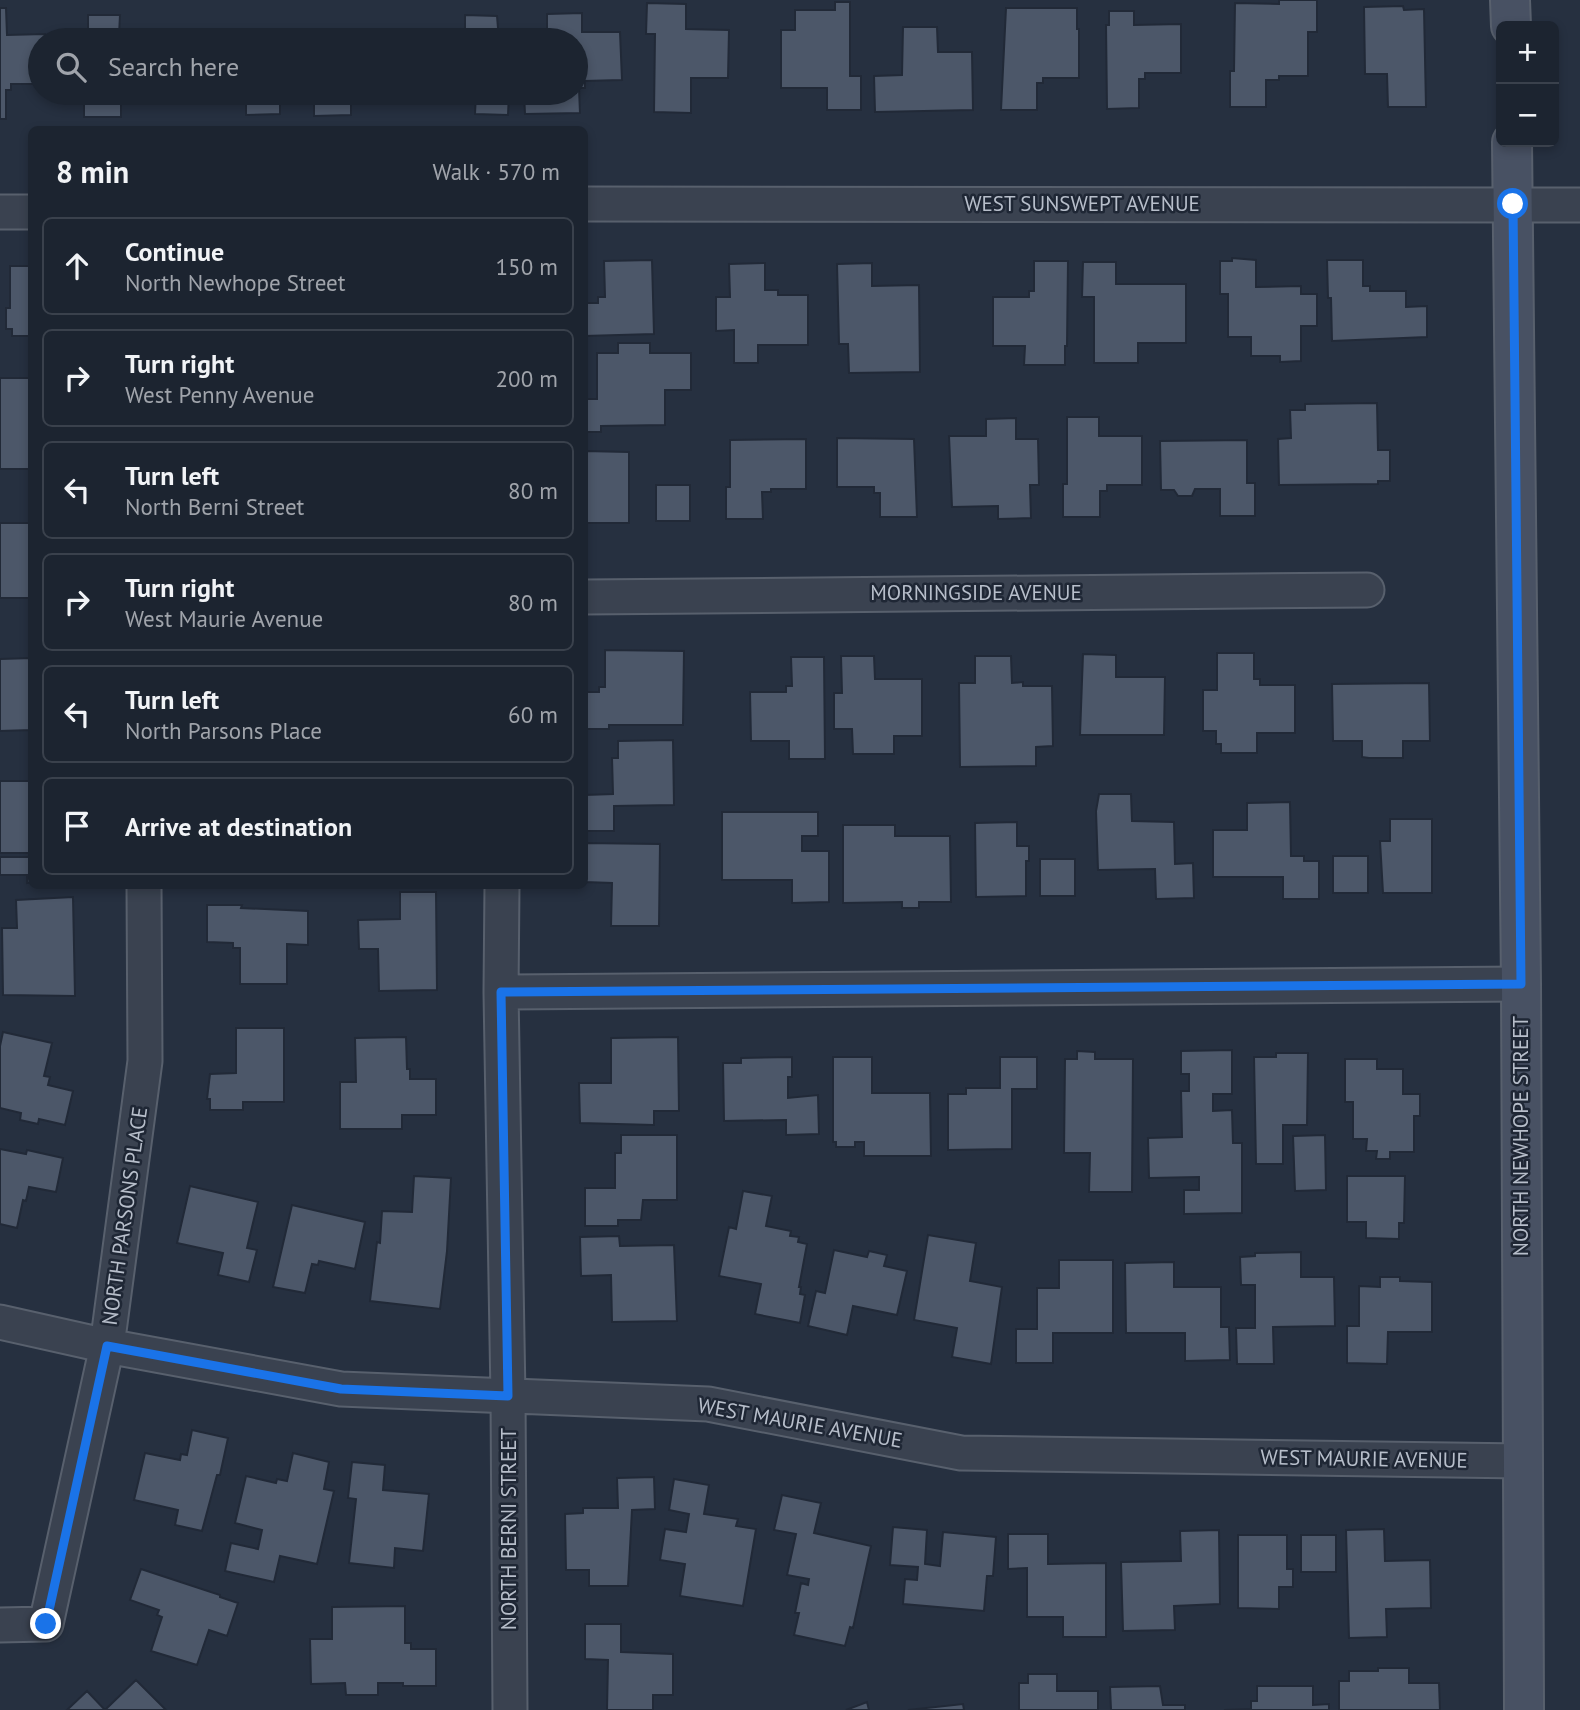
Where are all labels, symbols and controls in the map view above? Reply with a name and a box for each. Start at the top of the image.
map controls [1496,21,1559,147]
button: + [1496,21,1559,84]
search box [28,28,588,105]
icon: search [52,48,90,86]
text: Search here [108,50,239,83]
button: − [1496,84,1559,147]
text: 8 min [56,152,129,191]
text: Walk · 570 m [433,157,560,186]
route start [1497,188,1528,219]
street label: WEST SUNSWEPT AVENUE [964,190,1200,217]
text: Continue [125,235,224,268]
icon: ahead [58,247,96,285]
text: 150 m [496,252,558,281]
text: North Newhope Street [125,268,346,297]
text: Turn right [125,347,234,380]
icon: right [58,359,96,397]
text: 200 m [496,364,558,393]
text: West Penny Avenue [125,380,314,409]
text: Turn left [125,459,219,492]
icon: left [58,471,96,509]
text: 80 m [508,476,558,505]
text: North Berni Street [125,492,304,521]
text: Turn right [125,571,234,604]
street label: MORNINGSIDE AVENUE [870,579,1082,606]
icon: right [58,583,96,621]
text: 80 m [508,588,558,617]
text: West Maurie Avenue [125,604,323,633]
text: Turn left [125,683,219,716]
icon: left [58,695,96,733]
text: 60 m [508,700,558,729]
text: North Parsons Place [125,716,322,745]
icon: arrive [58,807,96,845]
text: Arrive at destination [125,810,352,843]
street label: NORTH NEWHOPE STREET [1507,1015,1534,1256]
street label: NORTH PARSONS PLACE [96,1105,153,1327]
street label: WEST MAURIE AVENUE [696,1391,904,1454]
street label: NORTH BERNI STREET [495,1427,522,1630]
street label: WEST MAURIE AVENUE [1260,1443,1468,1474]
route end [30,1608,61,1639]

